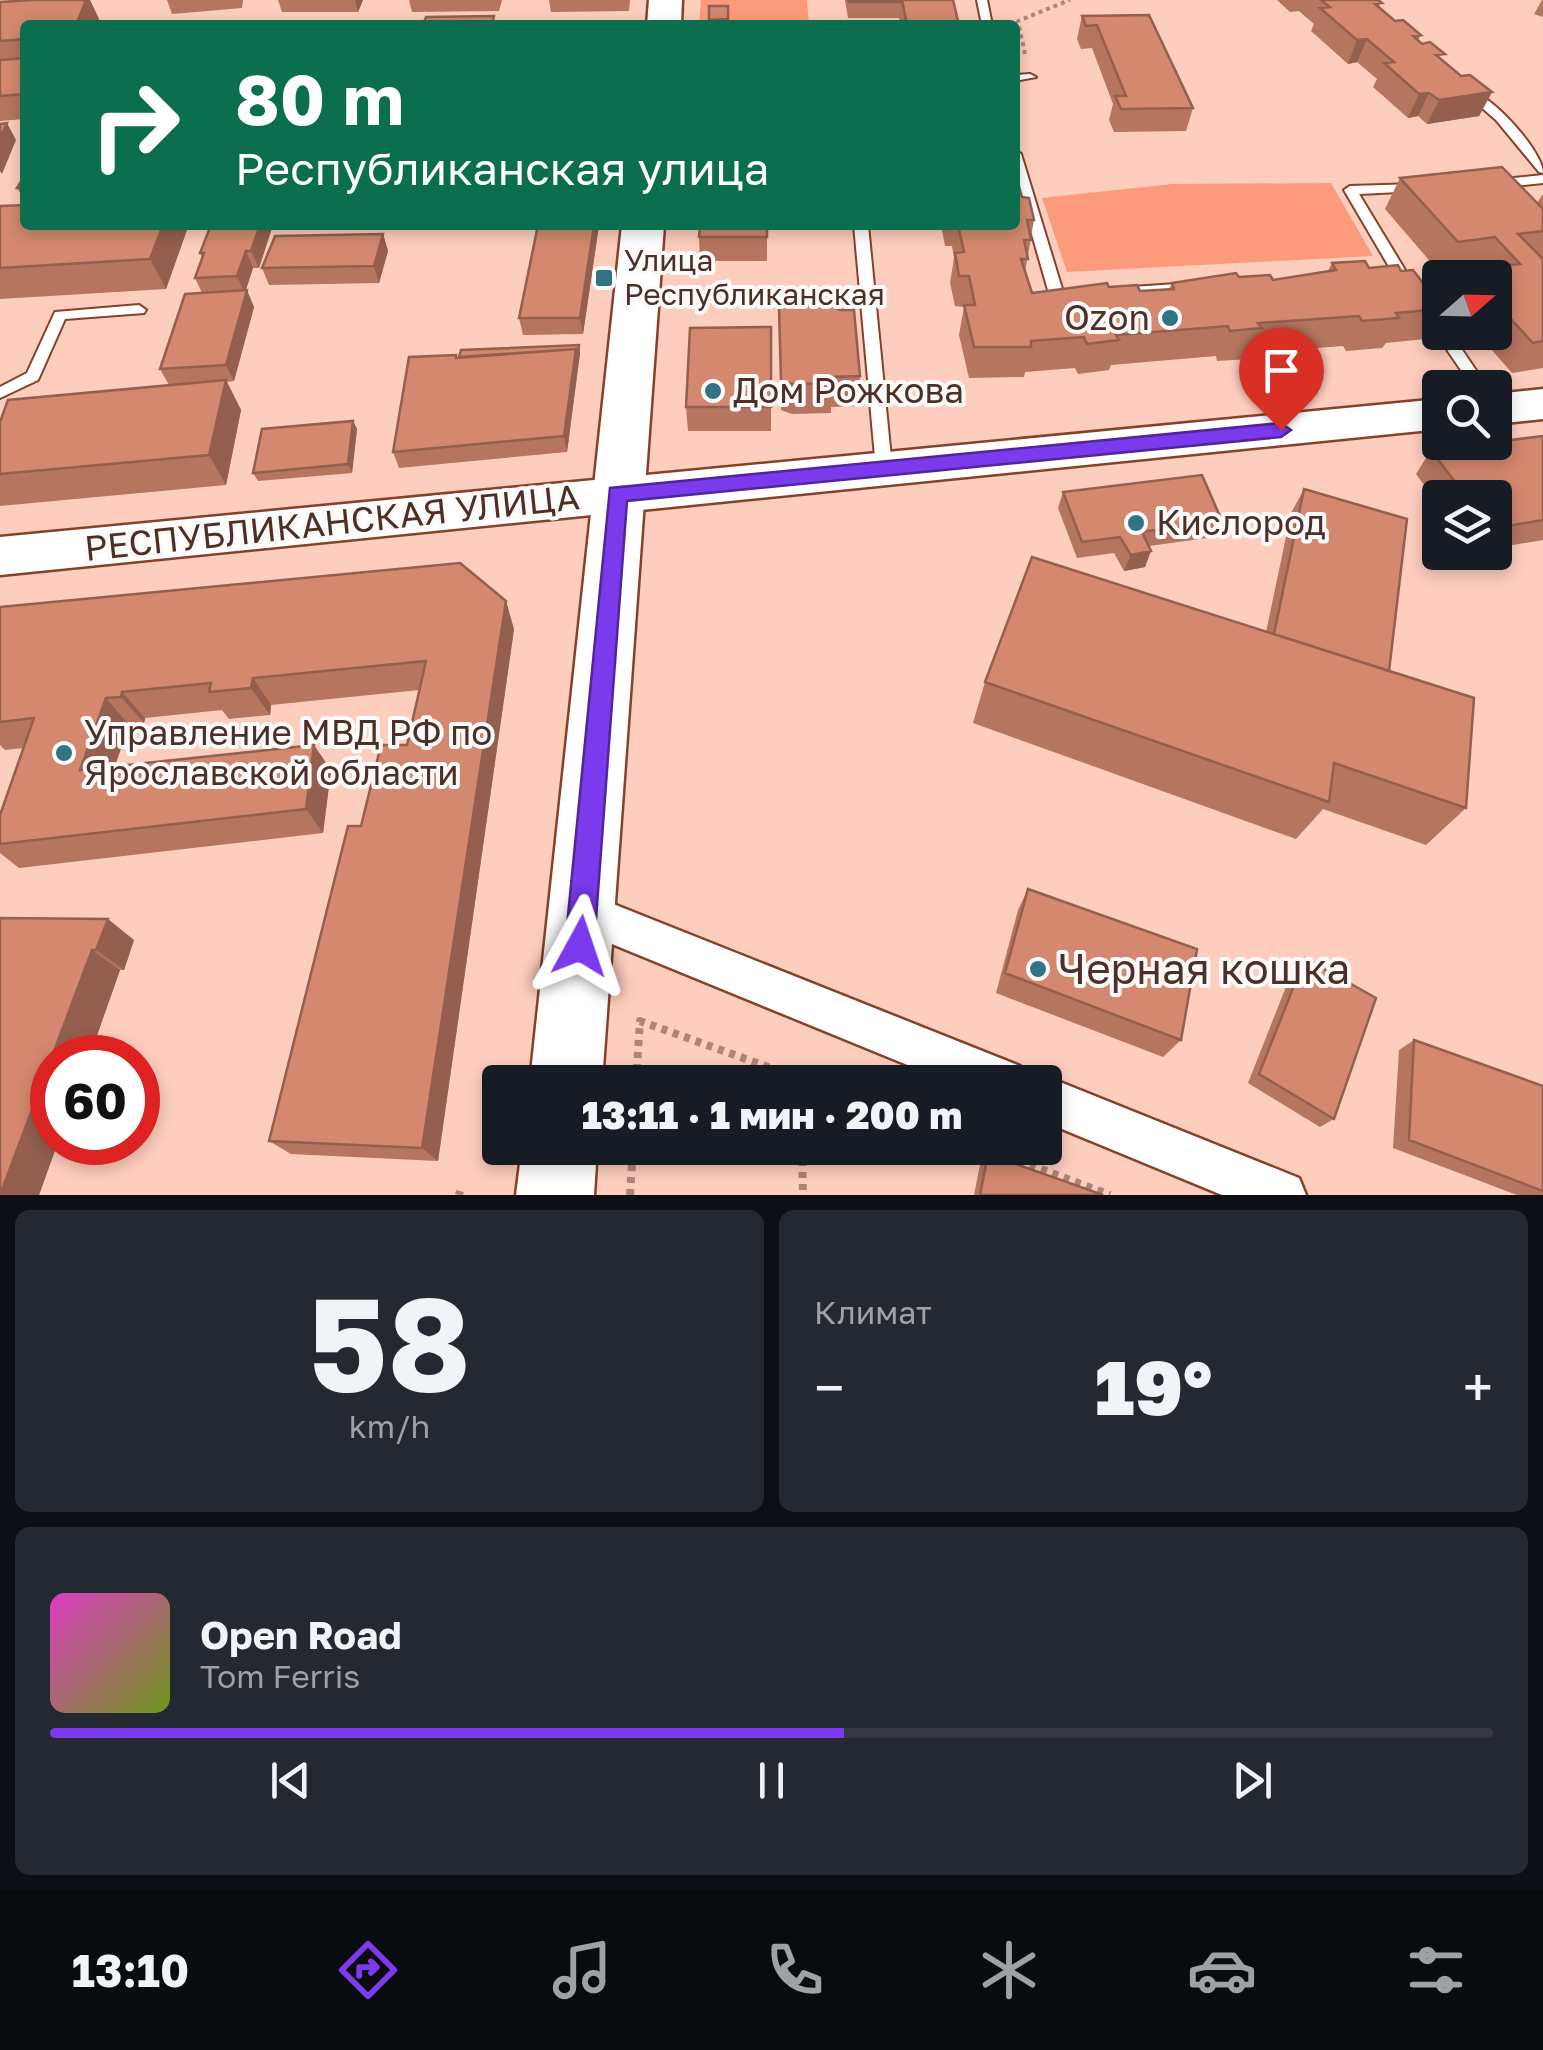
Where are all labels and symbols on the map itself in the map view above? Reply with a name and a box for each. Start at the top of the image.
place label: Улица Республиканская [624,242,885,312]
north arrow [1422,260,1512,350]
marker: Улица Республиканская [593,267,615,289]
place label: Ozon [1064,296,1150,338]
marker: Ozon [1159,307,1181,329]
pin [1239,328,1324,431]
place label: Дом Рожкова [733,369,964,411]
marker: Дом Рожкова [702,380,724,402]
street label: РЕСПУБЛИКАНСКАЯ УЛИЦА [82,475,581,569]
place label: Кислород [1156,501,1326,543]
marker: Кислород [1125,512,1147,534]
place label: Управление МВД РФ по Ярославской области [84,711,492,793]
marker: Управление МВД РФ по Ярославской области [53,742,75,764]
position arrow [528,894,632,998]
place label: Черная кошка [1058,943,1350,993]
marker: Черная кошка [1027,958,1049,980]
speed limit sign: 60 [30,1035,160,1165]

